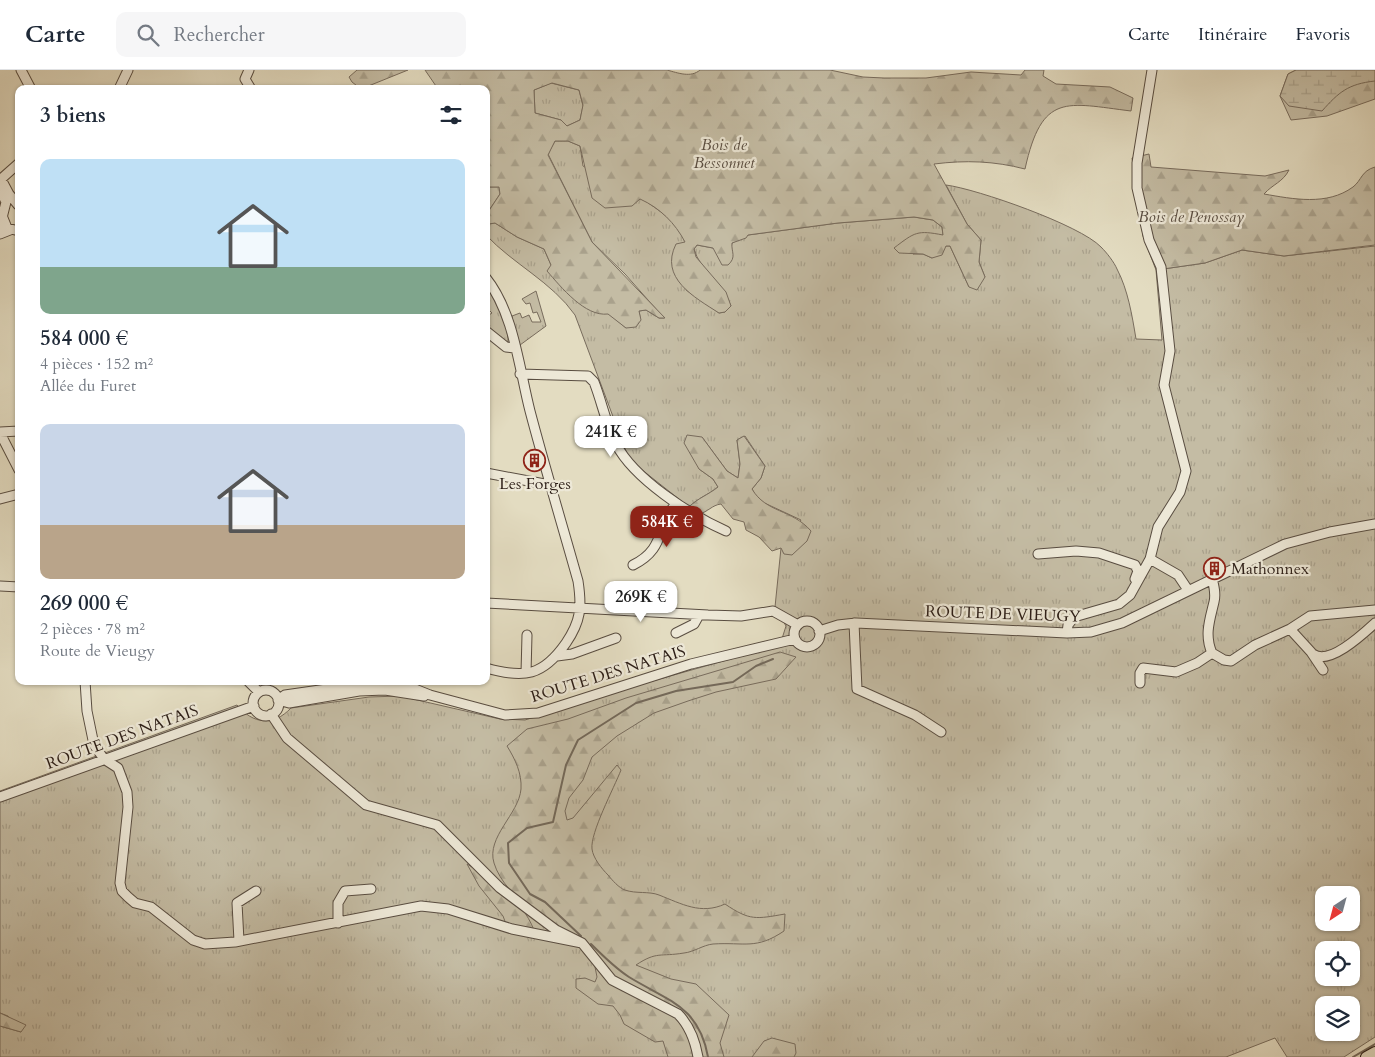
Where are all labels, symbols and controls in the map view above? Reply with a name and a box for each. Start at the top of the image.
search box [116,12,466,57]
text: Carte [25,18,86,51]
icon: search [134,21,162,49]
text: Rechercher [174,22,265,48]
text: Carte [1128,22,1170,47]
text: Itinéraire [1198,22,1267,47]
text: Favoris [1295,22,1350,47]
text: 3 biens [40,101,106,130]
icon: filters [437,101,465,129]
park label: Bois de Bessonnet [694,134,755,174]
icon: home [208,191,298,281]
park label: Bois de Penossay [1138,206,1244,228]
text: 584 000 € [40,324,128,353]
text: 4 pièces · 152 m² [40,353,153,375]
text: Allée du Furet [40,375,136,397]
pin: 241K € [570,416,652,458]
text: 241K € [585,421,637,443]
building icon: Les Forges [523,448,547,472]
icon: home [208,456,298,546]
place label: Les Forges [499,473,571,495]
pin: 584K € [626,506,708,548]
text: 584K € [641,511,693,533]
building icon: Mathonnex [1203,557,1227,581]
place label: Mathonnex [1231,558,1309,580]
pin: 269K € [600,580,682,623]
text: 269K € [615,586,667,608]
text: 269 000 € [40,589,128,618]
street label: ROUTE DE VIEUGY [925,600,1081,628]
text: 2 pièces · 78 m² [40,618,145,640]
text: Route de Vieugy [40,640,155,662]
street label: ROUTE DES NATAIS [528,640,688,708]
street label: ROUTE DES NATAIS [43,699,201,775]
north arrow [1315,886,1360,931]
map controls [1315,886,1360,1041]
button: locate [1315,941,1360,986]
button: layers [1315,996,1360,1041]

